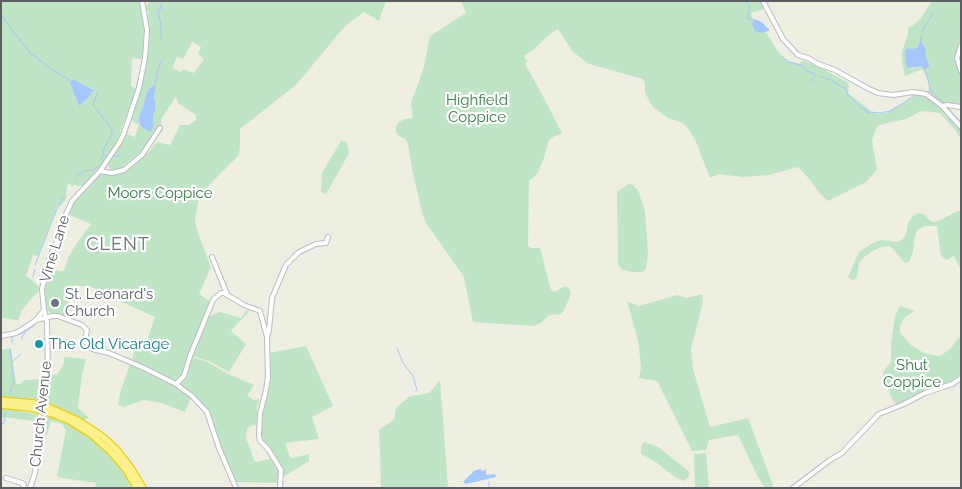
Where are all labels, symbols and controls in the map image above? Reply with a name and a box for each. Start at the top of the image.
park label: Highfield Coppice [446,91,508,126]
park label: Moors Coppice [107,184,213,202]
street label: Vine Lane [36,213,74,285]
district label: CLENT [86,234,150,256]
place label: St. Leonard's Church [65,285,153,320]
marker: St. Leonard's Church [49,297,61,309]
place label: The Old Vicarage [49,335,169,353]
marker: The Old Vicarage [33,338,45,350]
park label: Shut Coppice [883,356,941,391]
street label: Church Avenue [26,360,56,468]

